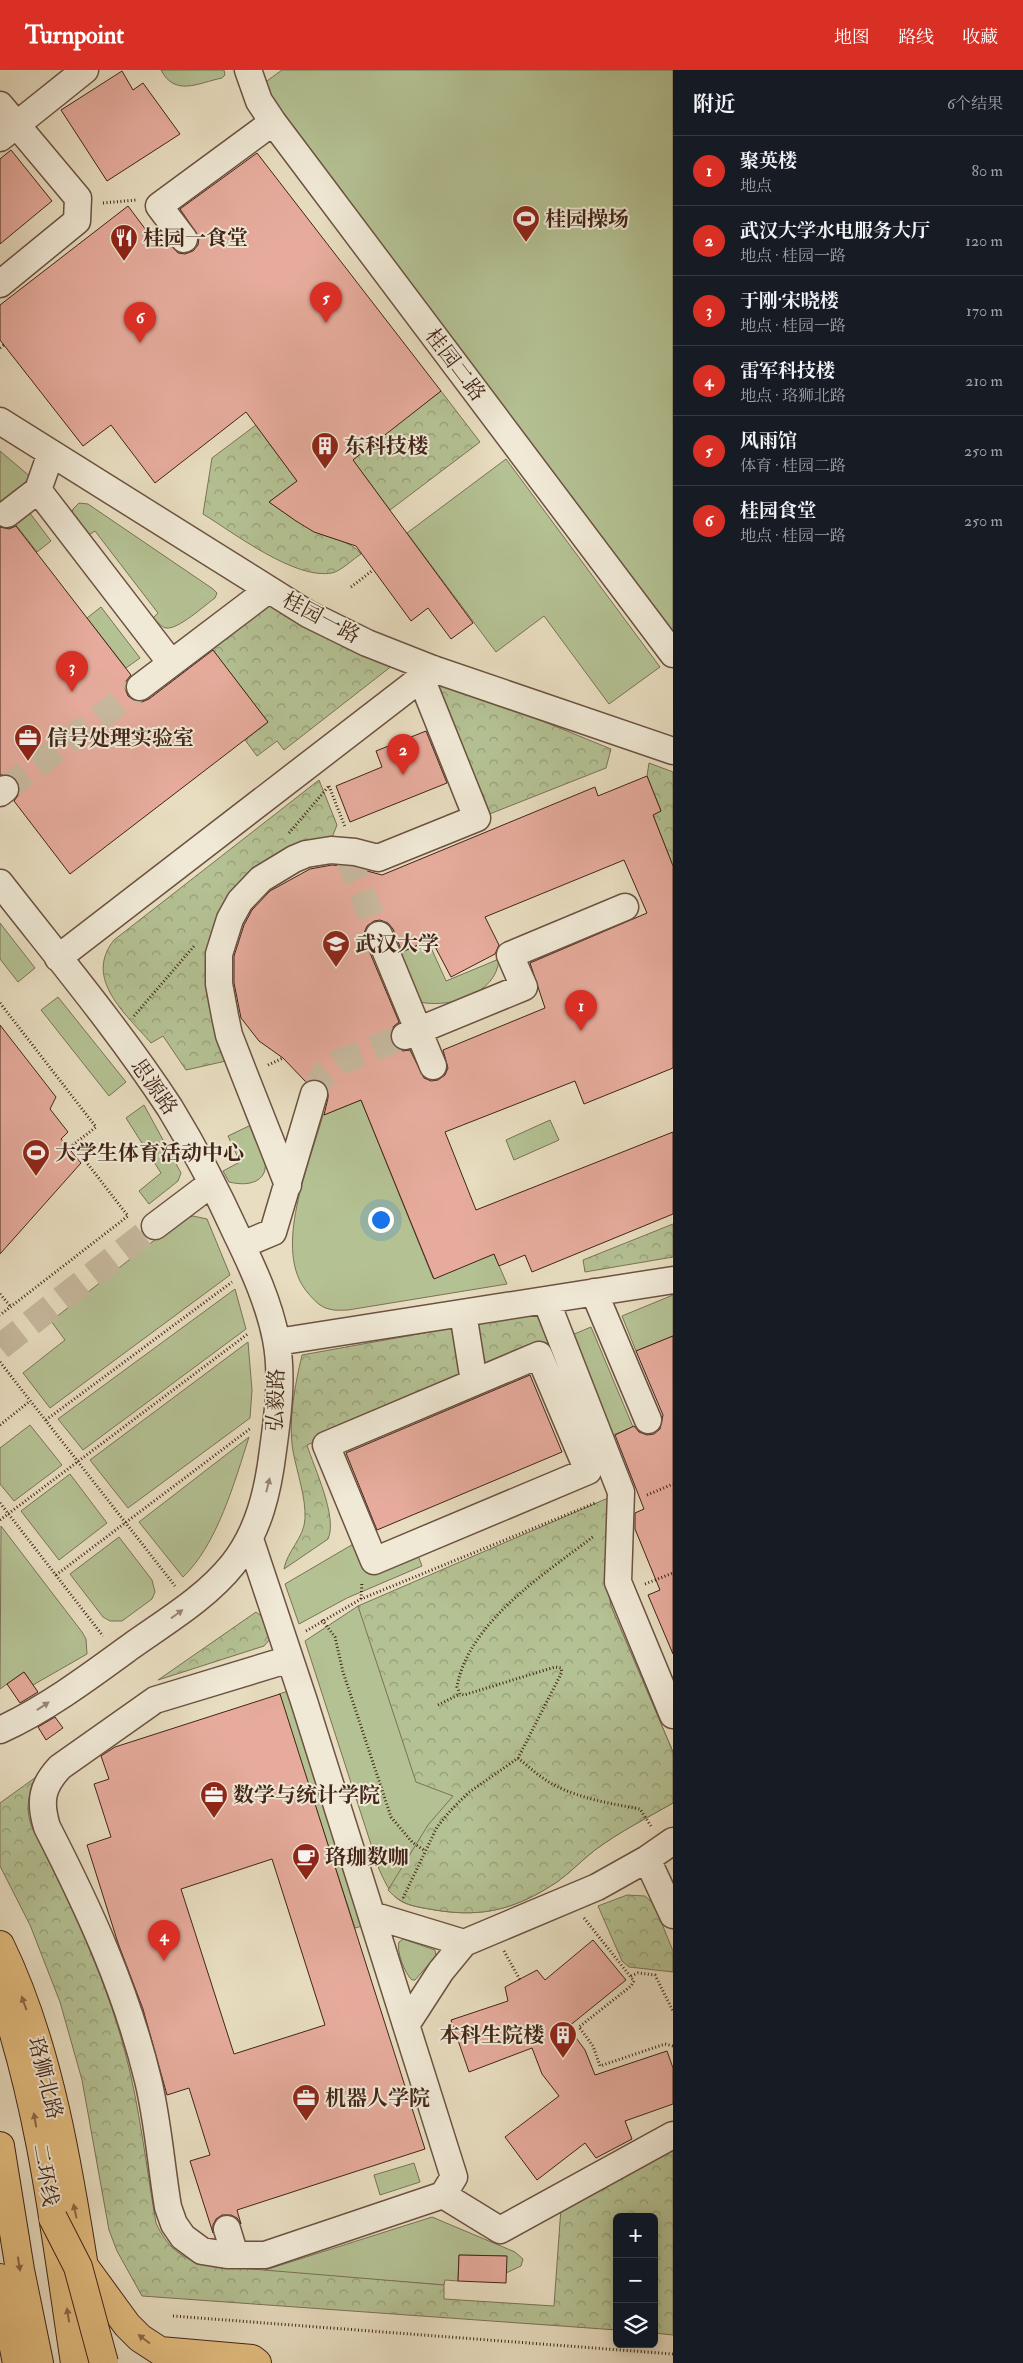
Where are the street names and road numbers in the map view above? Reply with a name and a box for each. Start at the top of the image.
street label: 桂园二路 [419,323,491,407]
street label: 桂园一路 [278,586,364,650]
street label: 思源路 [125,1053,183,1121]
street label: 弘毅路 [261,1368,291,1432]
street label: 珞狮北路 [22,2034,68,2122]
street label: 二环线 [26,2142,64,2208]

